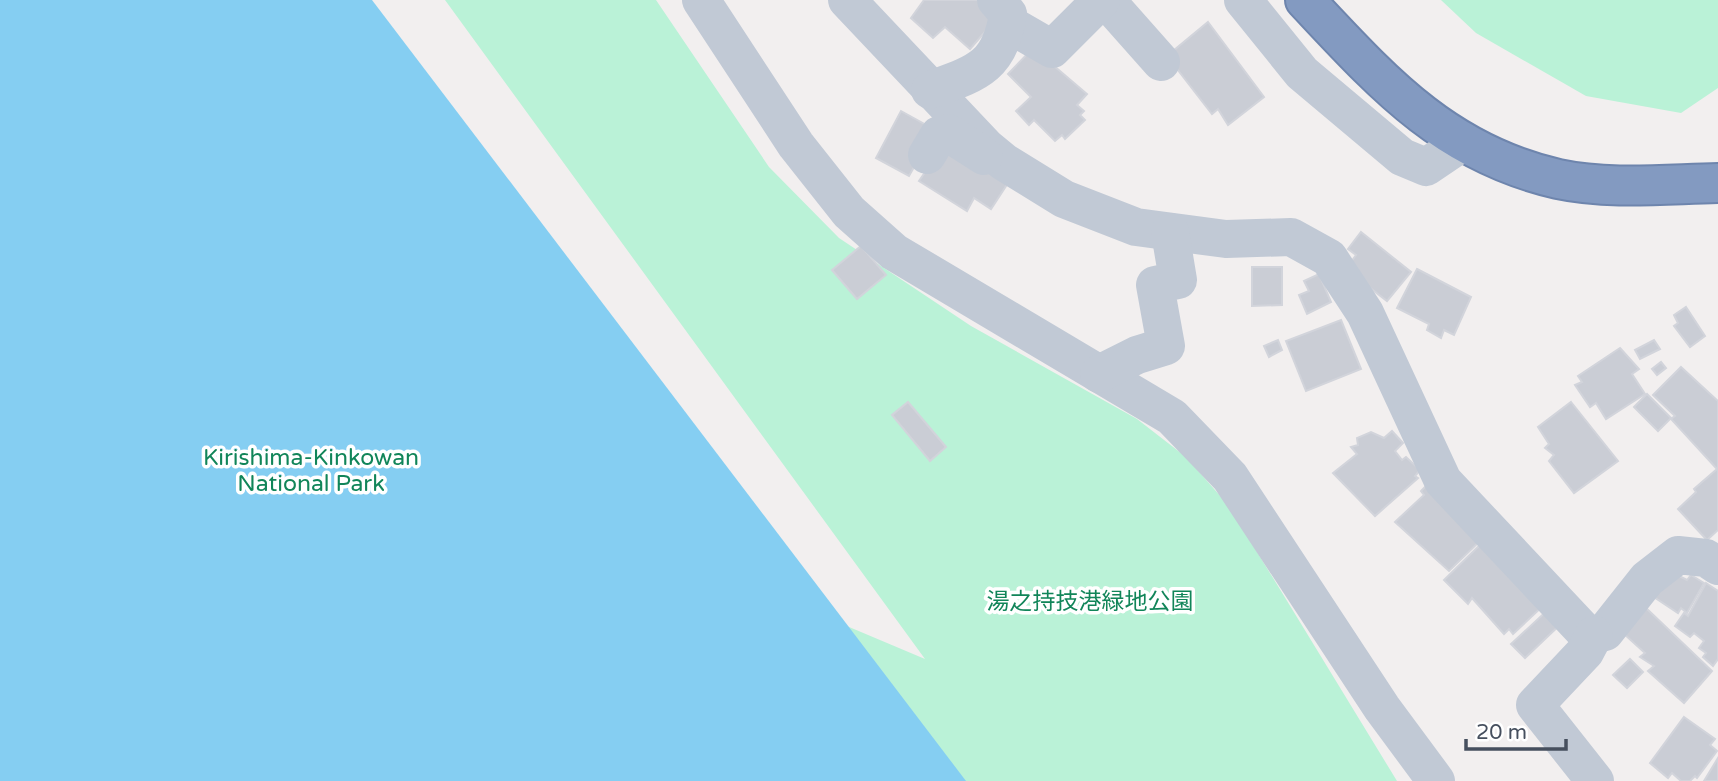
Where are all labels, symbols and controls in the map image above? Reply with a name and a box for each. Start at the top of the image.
park label: Kirishima-Kinkowan National Park [203,444,419,498]
park label: 湯之持技港緑地公園 [987,588,1194,616]
scale bar [1466,708,1566,752]
text: 20 m [1476,720,1527,745]

